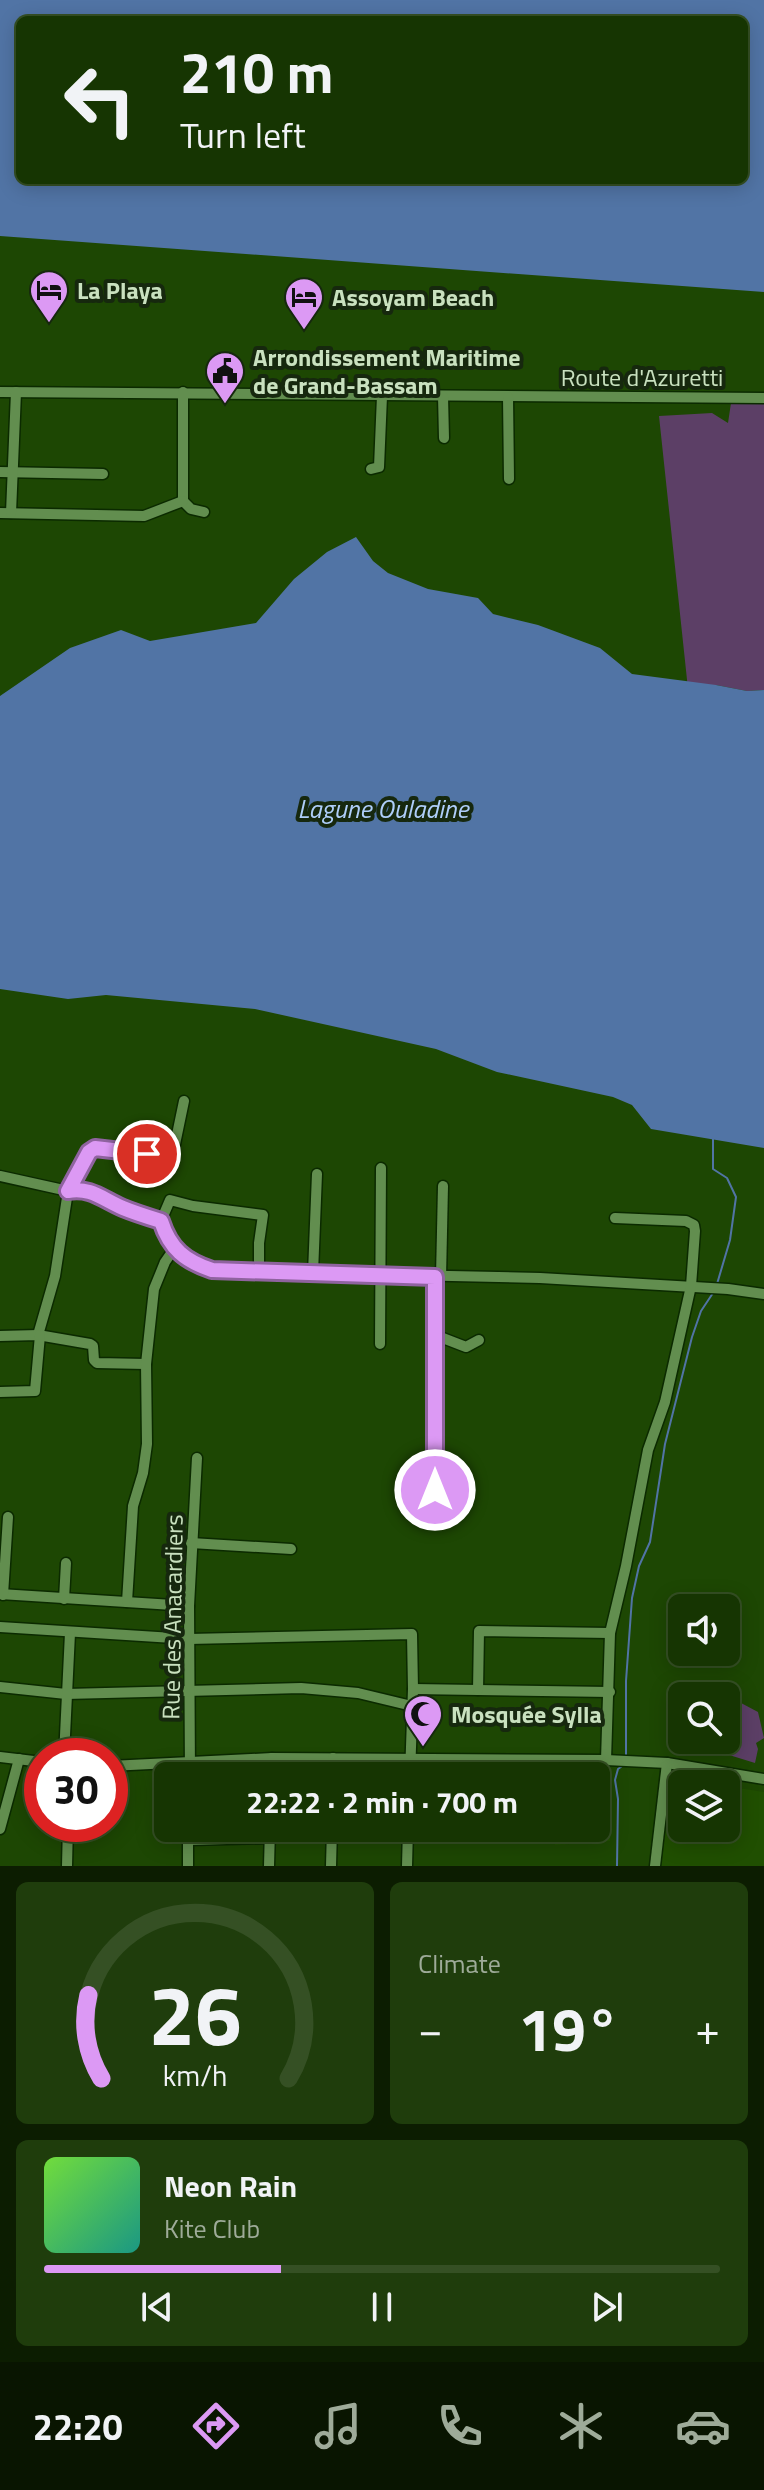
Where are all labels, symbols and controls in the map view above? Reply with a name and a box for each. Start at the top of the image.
text: 210 m [180,30,333,115]
icon: left [48,48,152,152]
text: Turn left [180,107,306,162]
hotel icon: La Playa [28,269,70,324]
place label: La Playa [77,272,163,308]
hotel icon: Assoyam Beach [283,276,325,331]
place label: Assoyam Beach [332,279,494,315]
place label: Arrondissement Maritime de Grand-Bassam [253,339,521,403]
public building icon: Arrondissement Maritime de Grand-Bassam [204,350,246,405]
street label: Route d'Azuretti [561,359,723,395]
water label: Lagune Ouladine [297,789,470,828]
pin [113,1120,181,1188]
icon: arrive [125,1132,169,1176]
position arrow [393,1448,477,1532]
street label: Rue des Anacardiers [152,1514,192,1720]
map controls [668,1594,740,1842]
button: sound [668,1594,740,1666]
button: search [668,1682,740,1754]
mosque icon: Mosquée Sylla [402,1693,444,1748]
place label: Mosquée Sylla [451,1696,602,1732]
speed limit sign: 30 [24,1738,128,1842]
button: layers [668,1770,740,1842]
text: 22:22 · 2 min · 700 m [246,1779,518,1825]
text: Climate [418,1944,501,1983]
text: 26 [148,1951,242,2077]
text: 19° [519,1983,619,2074]
text: − [418,1995,443,2062]
text: + [695,1995,720,2062]
text: km/h [163,2054,227,2097]
text: Neon Rain [164,2163,297,2209]
text: Kite Club [164,2209,260,2248]
icon: previous [135,2285,179,2329]
icon: pause [360,2285,404,2329]
icon: next [585,2285,629,2329]
icon: directions [188,2398,244,2454]
icon: music [310,2398,366,2454]
icon: phone [432,2398,488,2454]
icon: climate [553,2398,609,2454]
icon: car [675,2398,731,2454]
text: 22:20 [33,2399,123,2454]

